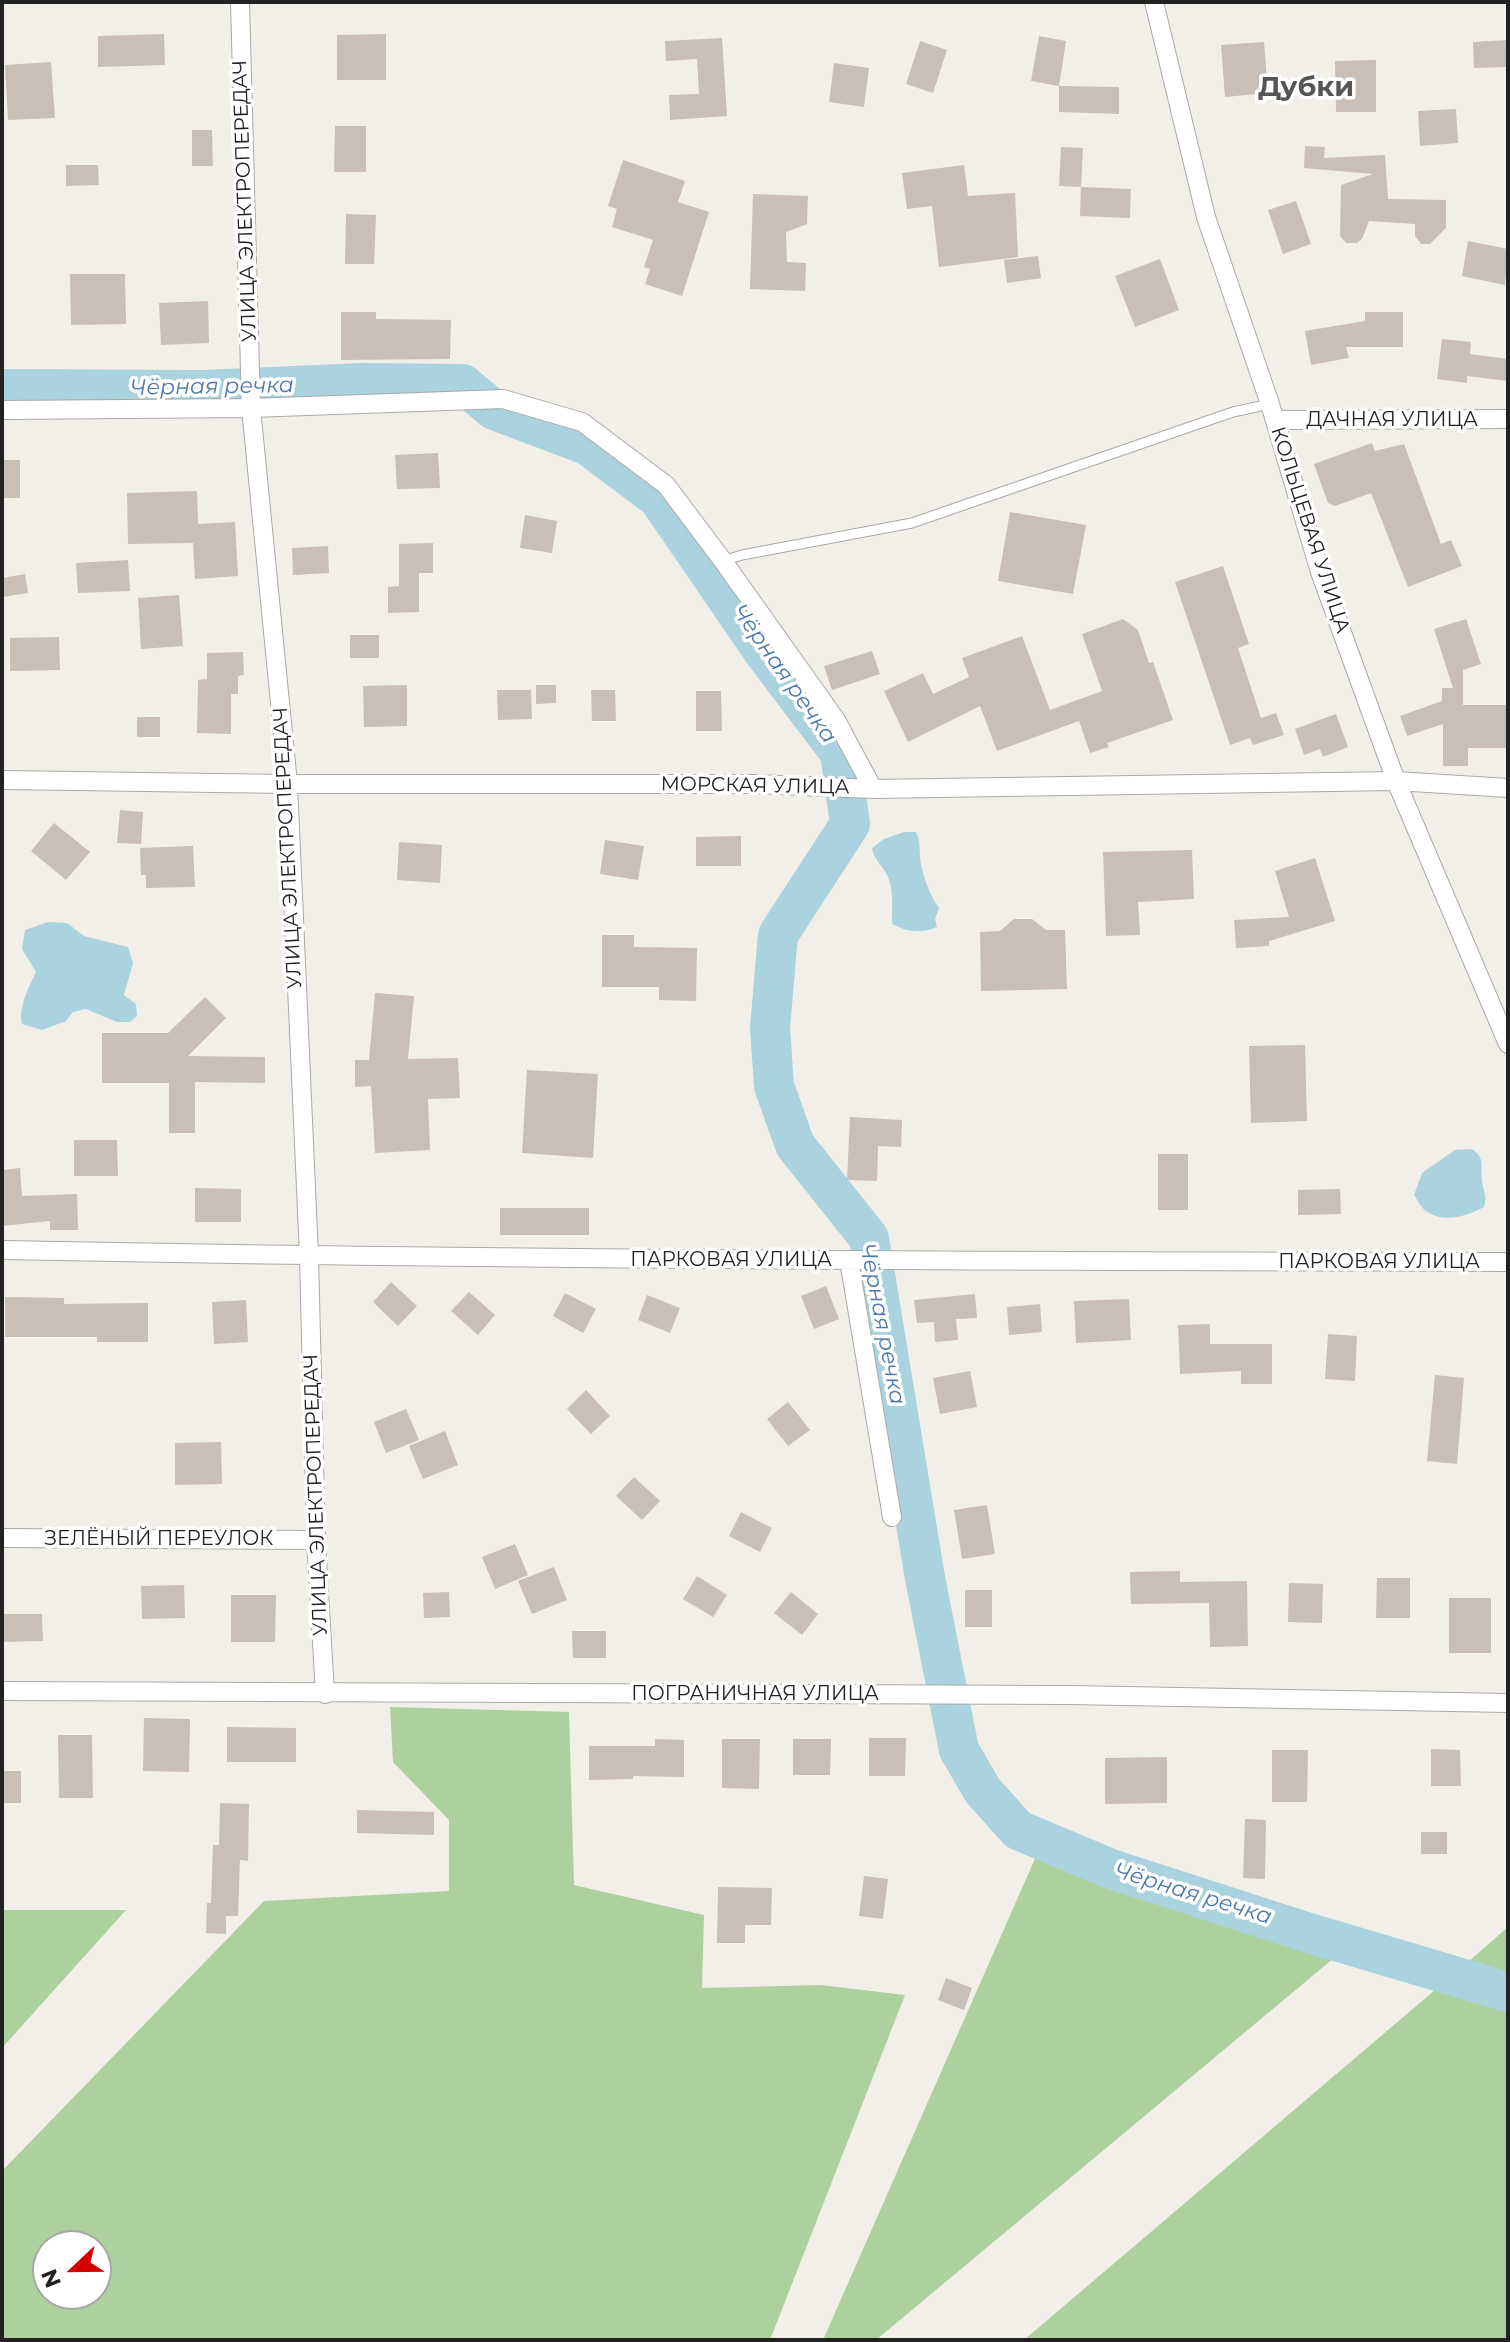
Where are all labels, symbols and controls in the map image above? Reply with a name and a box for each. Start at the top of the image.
street label: УЛИЦА ЭЛЕКТРОПЕРЕДАЧ [228,60,262,342]
district label: Дубки [1258,71,1354,105]
water label: Чёрная речка [130,372,294,402]
street label: ДАЧНАЯ УЛИЦА [1306,408,1478,432]
street label: КОЛЬЦЕВАЯ УЛИЦА [1265,424,1355,636]
water label: Чёрная речка [726,599,842,749]
street label: УЛИЦА ЭЛЕКТРОПЕРЕДАЧ [269,706,307,990]
street label: МОРСКАЯ УЛИЦА [660,772,850,800]
water label: Чёрная речка [853,1241,911,1407]
street label: ПАРКОВАЯ УЛИЦА [630,1248,832,1272]
street label: ПАРКОВАЯ УЛИЦА [1278,1250,1480,1274]
street label: УЛИЦА ЭЛЕКТРОПЕРЕДАЧ [299,1354,333,1636]
street label: ЗЕЛЁНЫЙ ПЕРЕУЛОК [45,1527,273,1551]
street label: ПОГРАНИЧНАЯ УЛИЦА [631,1682,879,1706]
water label: Чёрная речка [1111,1857,1275,1931]
north arrow [32,2230,112,2310]
text: N [35,2265,67,2292]

